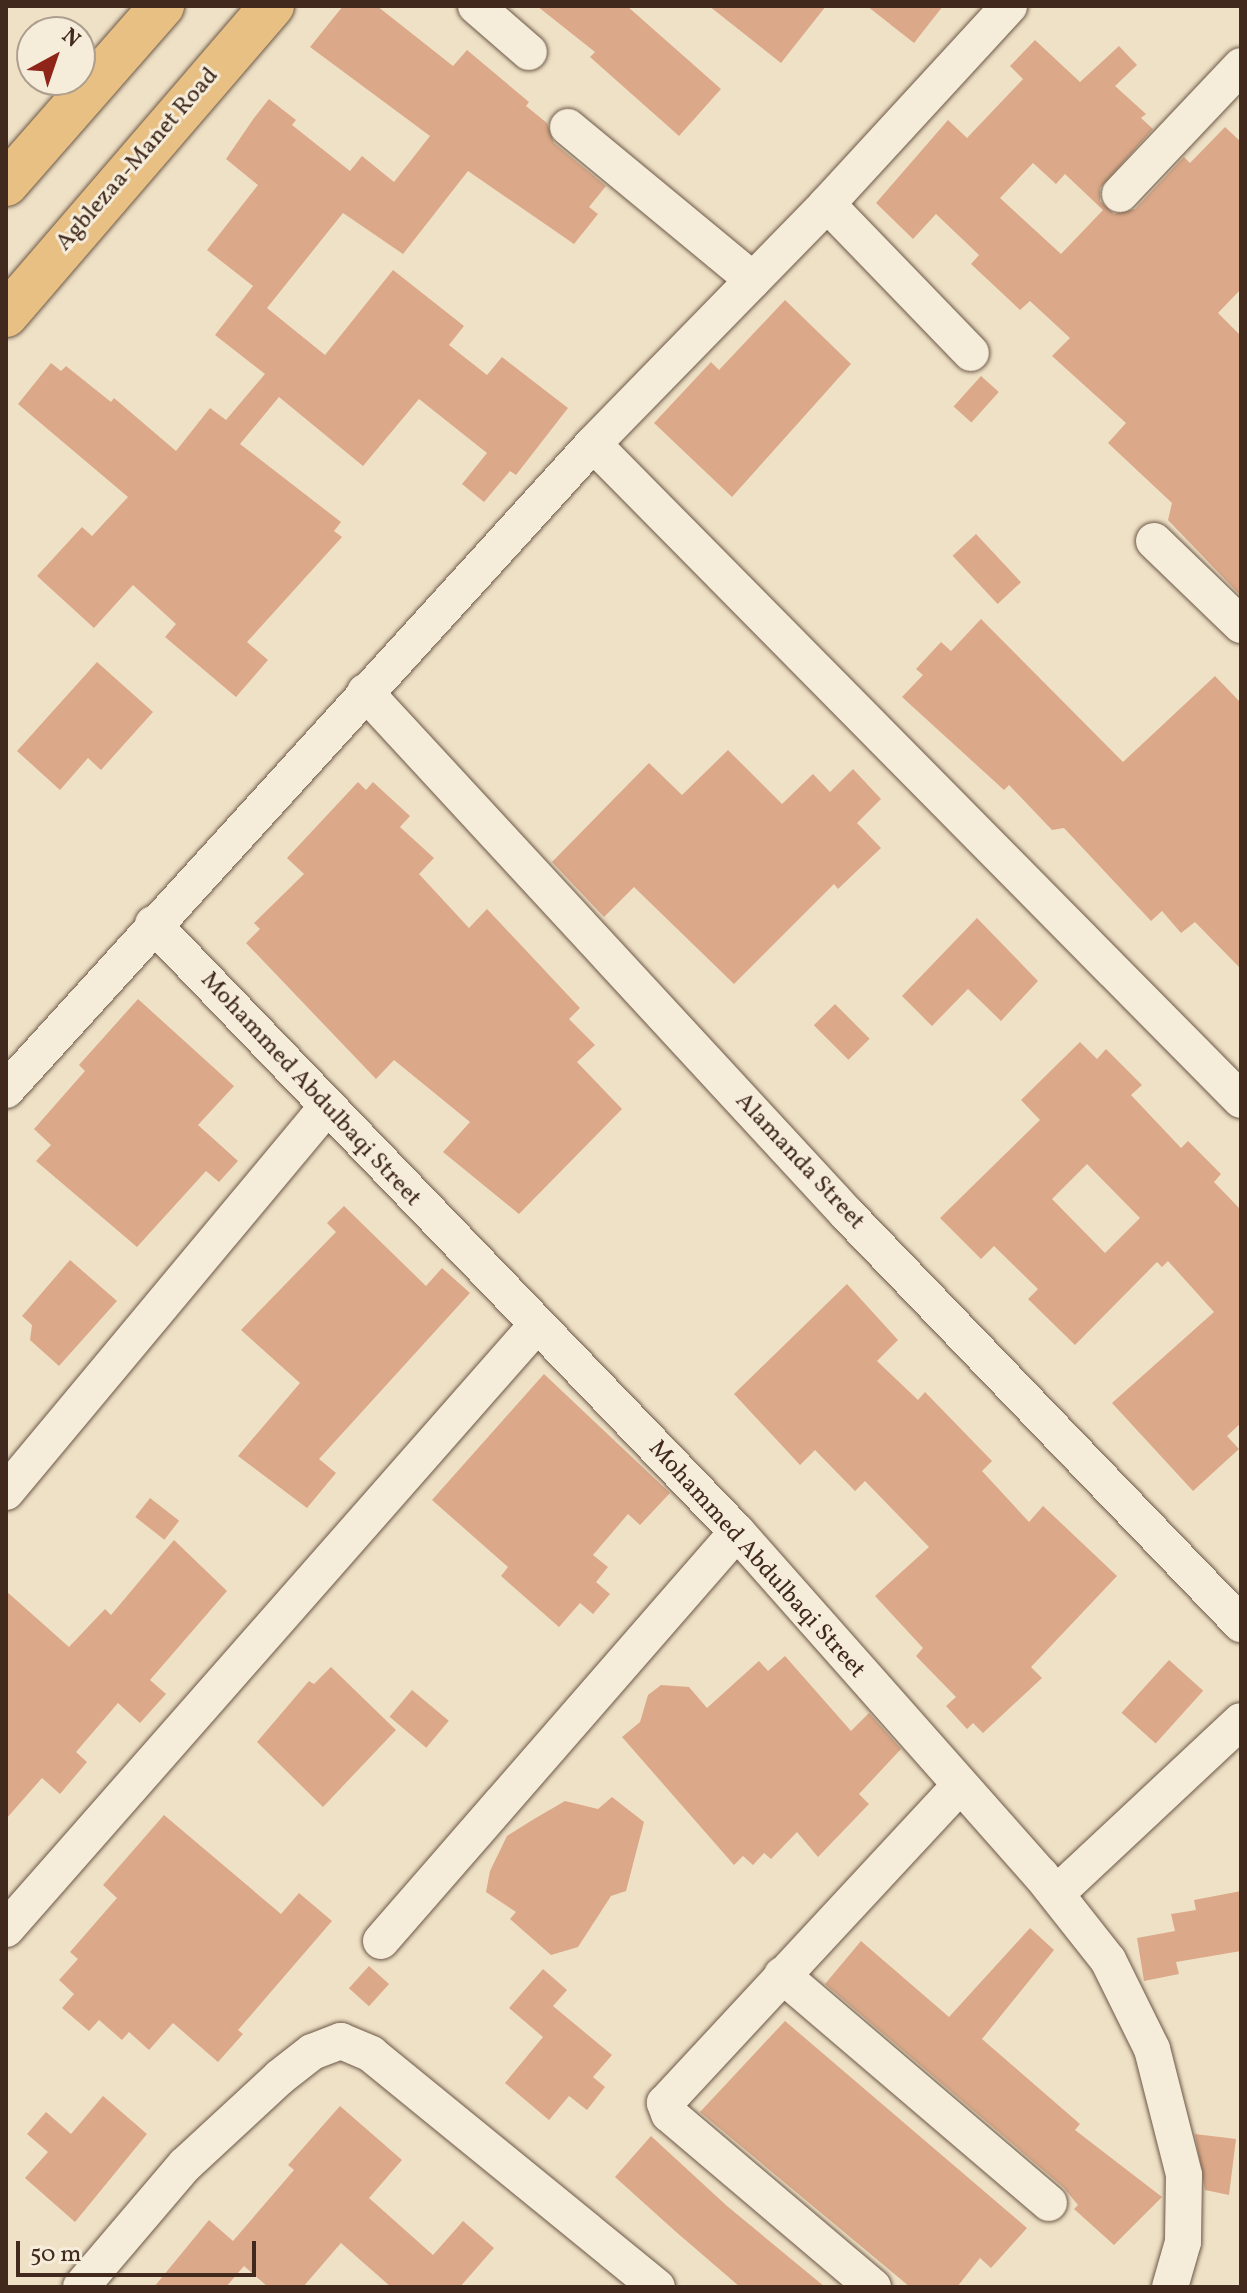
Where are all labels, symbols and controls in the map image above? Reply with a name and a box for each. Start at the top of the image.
north arrow [16,16,96,96]
text: N [54,22,87,56]
street label: Agblezaa-Manet Road [51,62,225,258]
street label: Mohammed Abdulbaqi Street [194,967,426,1213]
street label: Alamanda Street [728,1088,870,1236]
street label: Mohammed Abdulbaqi Street [642,1435,870,1685]
scale bar [20,2225,260,2275]
text: 50 m [30,2238,82,2272]

